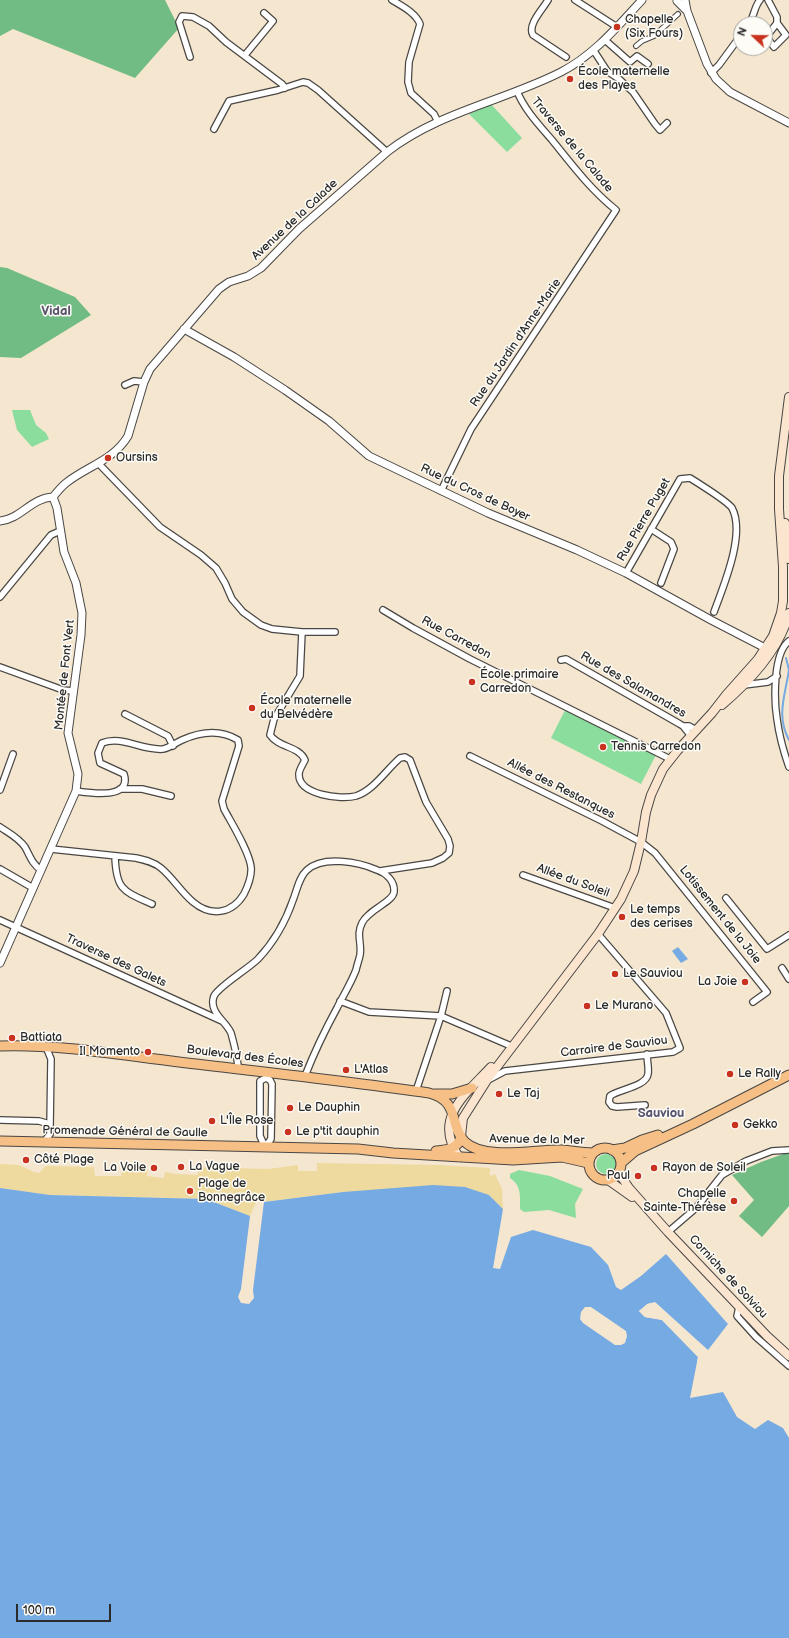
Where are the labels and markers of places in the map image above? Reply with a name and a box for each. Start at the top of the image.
place label: Chapelle (Six Fours) [625,13,683,41]
marker: Chapelle (Six Fours) [612,22,622,32]
place label: École maternelle des Playes [578,65,670,93]
marker: École maternelle des Playes [565,74,575,84]
place label: Oursins [116,451,158,465]
marker: Oursins [103,453,113,463]
place label: École primaire Carredon [480,668,559,696]
marker: École primaire Carredon [467,677,477,687]
place label: École maternelle du Belvédère [260,694,352,722]
marker: École maternelle du Belvédère [247,703,257,713]
place label: Tennis Carredon [611,740,701,754]
marker: Tennis Carredon [598,742,608,752]
place label: Le temps des cerises [630,903,693,931]
marker: Le temps des cerises [617,912,627,922]
place label: Le Sauviou [623,967,683,981]
marker: Le Sauviou [610,969,620,979]
place label: La Joie [698,975,737,989]
marker: La Joie [740,977,750,987]
place label: Le Murano [595,999,653,1013]
marker: Le Murano [582,1001,592,1011]
place label: Battiata [20,1031,62,1045]
marker: Battiata [7,1033,17,1043]
place label: Il Momento [79,1045,140,1059]
marker: Il Momento [143,1047,153,1057]
place label: L'Atlas [354,1063,388,1077]
marker: L'Atlas [341,1065,351,1075]
place label: Le Rally [738,1067,781,1081]
marker: Le Rally [725,1069,735,1079]
place label: Le Taj [507,1087,539,1101]
marker: Le Taj [494,1089,504,1099]
place label: Le Dauphin [298,1101,360,1115]
marker: Le Dauphin [285,1103,295,1113]
place label: L'Île Rose [220,1114,273,1128]
marker: L'Île Rose [207,1116,217,1126]
place label: Gekko [743,1118,777,1132]
marker: Gekko [730,1120,740,1130]
place label: Le p'tit dauphin [296,1125,379,1139]
marker: Le p'tit dauphin [283,1127,293,1137]
place label: Côté Plage [34,1153,94,1167]
marker: Côté Plage [21,1155,31,1165]
place label: La Vague [189,1160,240,1174]
place label: La Voile [104,1161,146,1175]
place label: Rayon de Soleil [662,1161,746,1175]
marker: La Vague [176,1162,186,1172]
marker: La Voile [149,1163,159,1173]
marker: Rayon de Soleil [649,1163,659,1173]
place label: Paul [607,1169,630,1183]
marker: Paul [633,1171,643,1181]
place label: Plage de Bonnegrâce [198,1177,265,1205]
marker: Plage de Bonnegrâce [185,1186,195,1196]
place label: Chapelle Sainte-Thérèse [643,1187,726,1215]
marker: Chapelle Sainte-Thérèse [729,1196,739,1206]

